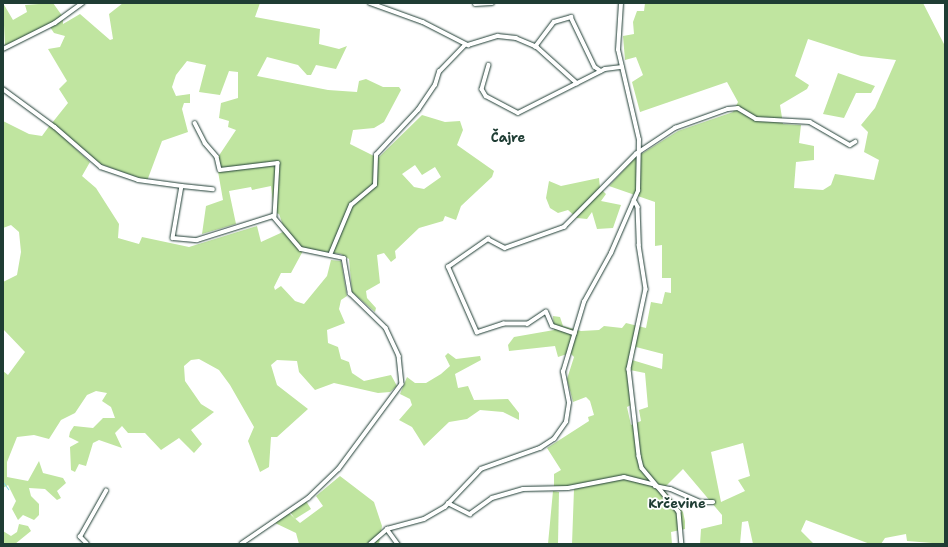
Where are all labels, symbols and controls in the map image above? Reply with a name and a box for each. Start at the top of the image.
district label: Čajre [491,130,525,146]
district label: Krčevine [648,496,706,512]

